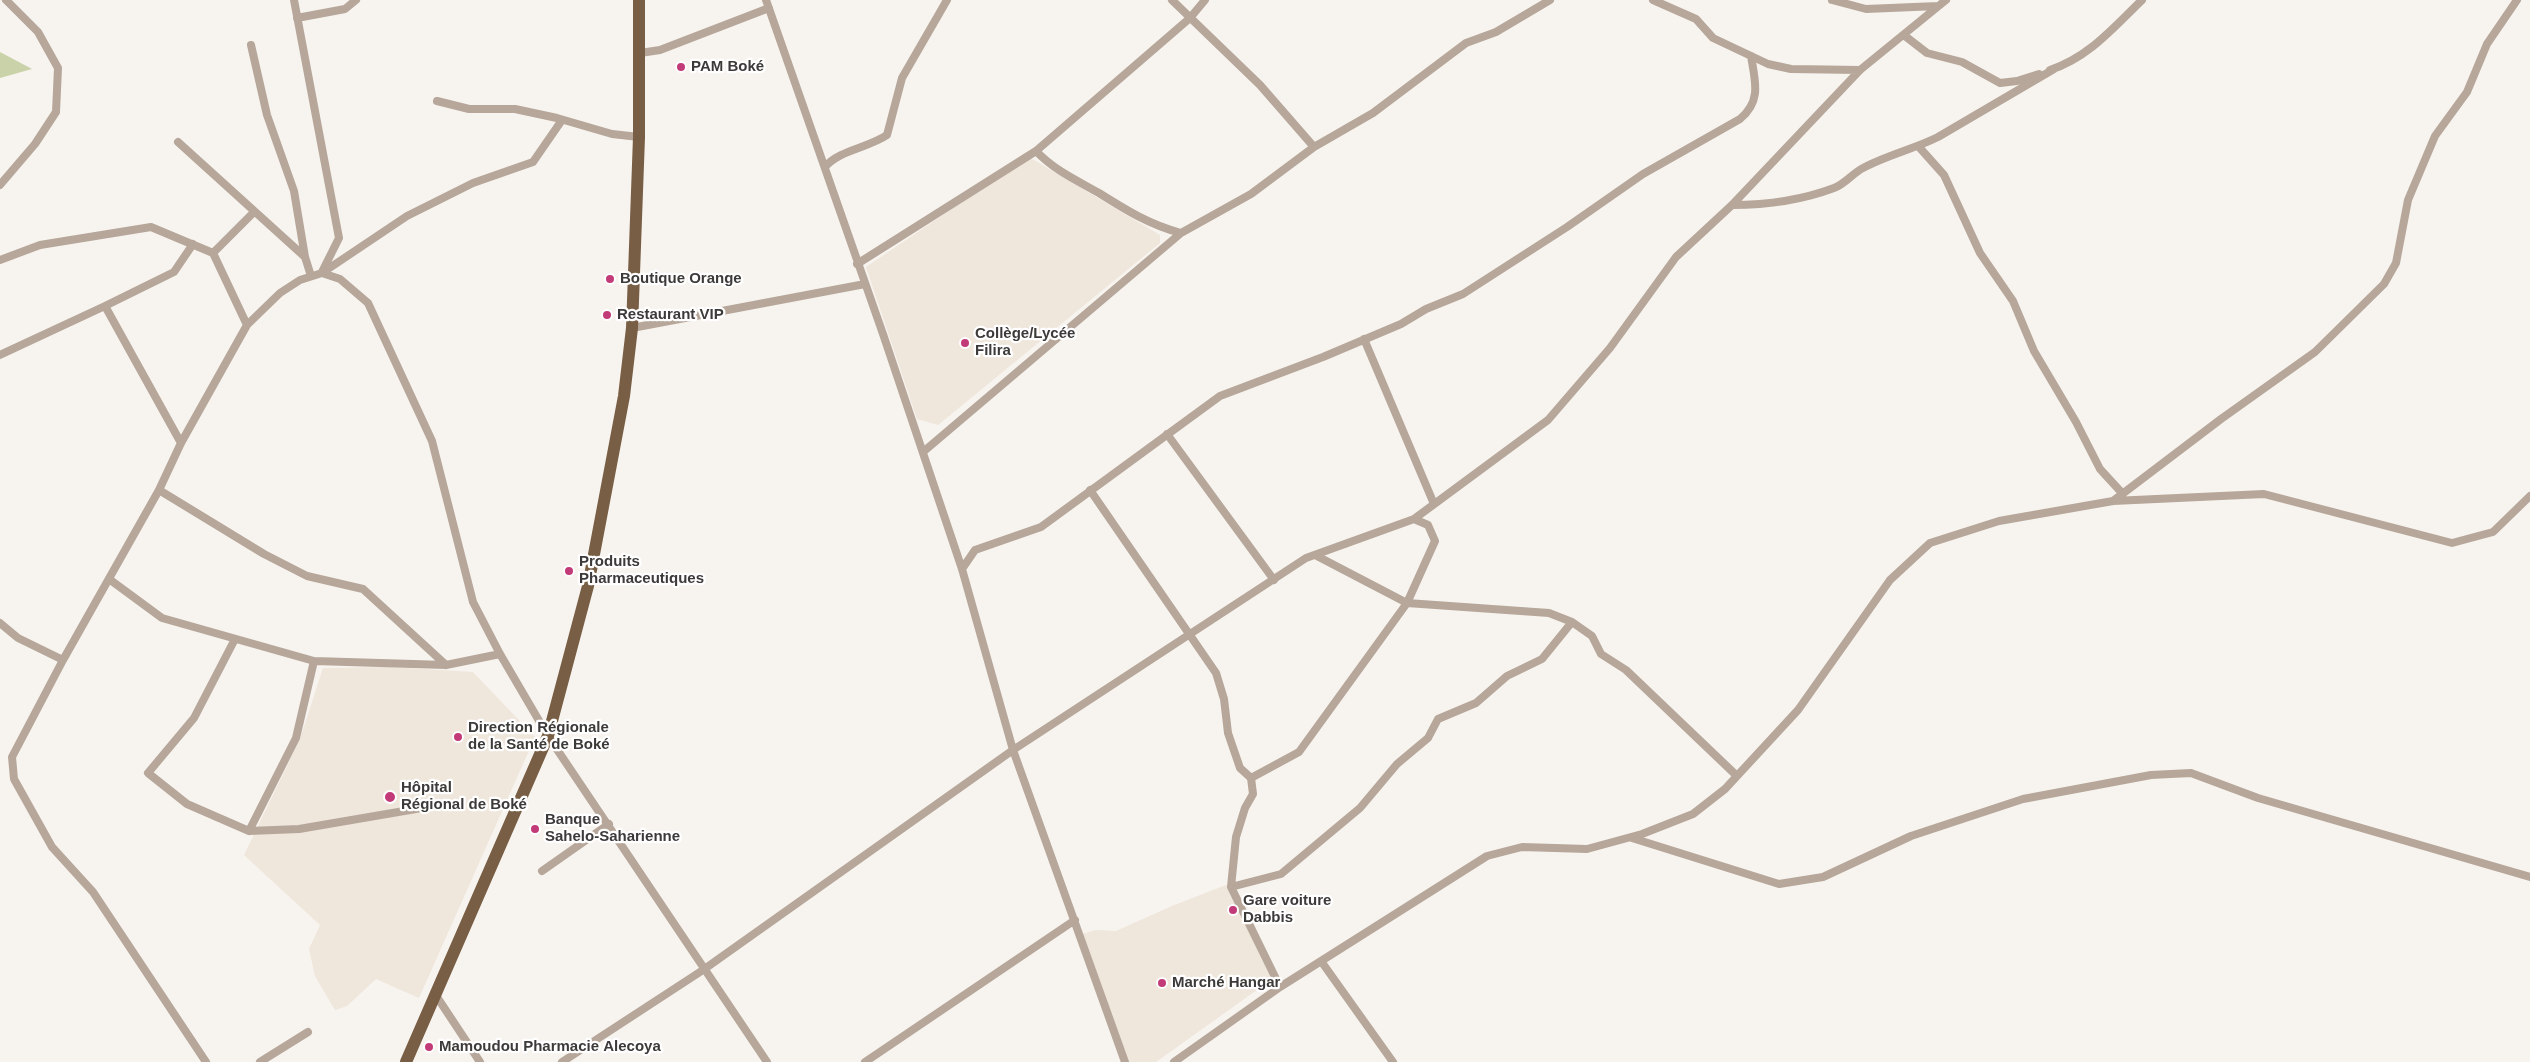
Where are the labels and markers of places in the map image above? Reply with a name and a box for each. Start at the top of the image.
place label: PAM Boké [691,58,764,76]
marker: PAM Boké [675,61,687,73]
place label: Boutique Orange [620,270,742,288]
marker: Boutique Orange [604,273,616,285]
place label: Restaurant VIP [617,306,724,324]
marker: Restaurant VIP [601,309,613,321]
place label: Collège/Lycée Filira [975,325,1075,360]
marker: Collège/Lycée Filira [959,337,971,349]
place label: Produits Pharmaceutiques [579,553,704,588]
marker: Produits Pharmaceutiques [563,565,575,577]
place label: Direction Régionale de la Santé de Boké [468,719,610,754]
marker: Direction Régionale de la Santé de Boké [452,731,464,743]
place label: Hôpital Régional de Boké [401,779,527,814]
marker: Hôpital Régional de Boké [383,790,397,804]
place label: Banque Sahelo-Saharienne [545,811,680,846]
marker: Banque Sahelo-Saharienne [529,823,541,835]
place label: Gare voiture Dabbis [1243,892,1331,927]
marker: Gare voiture Dabbis [1227,904,1239,916]
place label: Marché Hangar [1172,974,1280,992]
marker: Marché Hangar [1156,977,1168,989]
place label: Mamoudou Pharmacie Alecoya [439,1038,661,1056]
marker: Mamoudou Pharmacie Alecoya [423,1041,435,1053]

